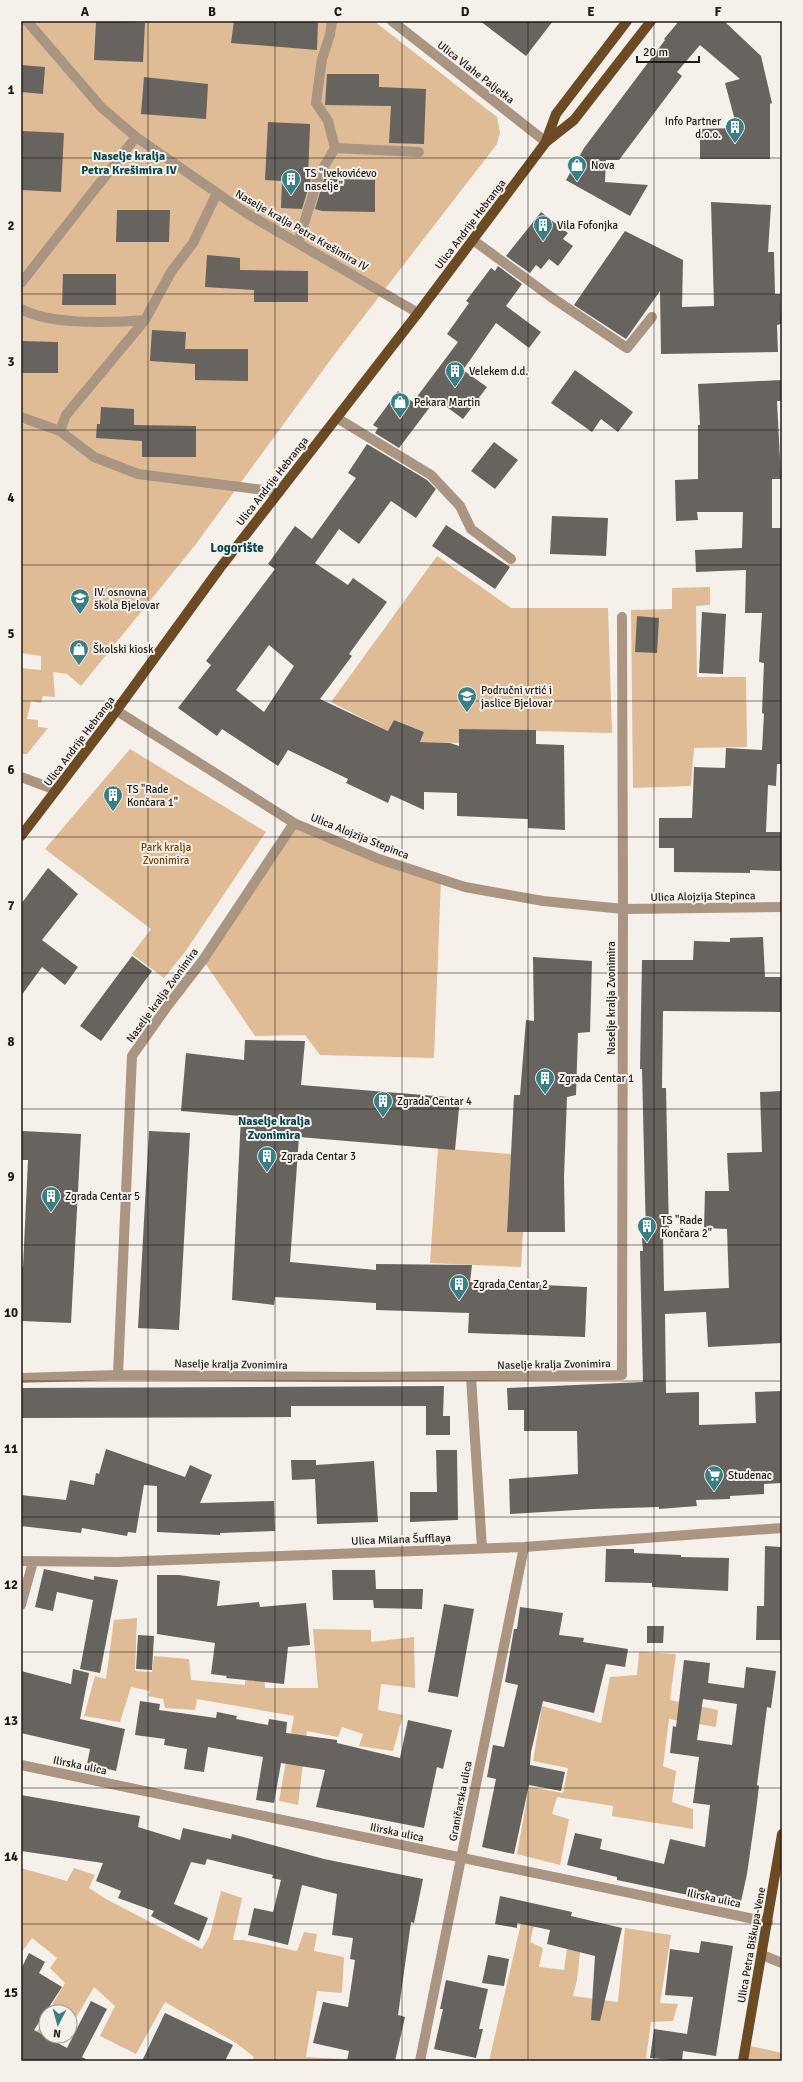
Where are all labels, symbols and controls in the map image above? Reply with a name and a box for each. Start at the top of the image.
text: A [81,4,90,20]
text: B [208,4,216,20]
text: C [334,4,342,20]
text: D [461,4,470,20]
text: E [587,4,595,20]
text: F [715,4,722,20]
street label: Ulica Vlahe Paljetka [435,38,517,107]
scale bar [637,38,699,64]
text: 20 m [643,45,668,60]
text: 1 [7,82,15,98]
place label: Info Partner d.o.o. [665,115,721,141]
building icon: Info Partner d.o.o. [724,116,746,144]
district label: Naselje kralja Petra Krešimira IV [81,149,177,178]
shop icon: Nova [566,154,588,182]
place label: Nova [591,159,615,172]
place label: TS "Ivekovićevo naselje" [305,167,377,193]
building icon: TS "Ivekovićevo naselje" [280,168,302,196]
street label: Ulica Andrije Hebranga [432,176,509,272]
street label: Naselje kralja Petra Krešimira IV [233,187,371,274]
building icon: Vila Fofonjka [532,214,554,242]
text: 2 [7,218,15,234]
place label: Vila Fofonjka [557,219,618,232]
text: 3 [7,354,15,370]
building icon: Velekem d.d. [444,360,466,388]
place label: Velekem d.d. [469,365,528,378]
shop icon: Pekara Martin [389,391,411,419]
place label: Pekara Martin [414,396,480,409]
street label: Ulica Andrije Hebranga [234,434,311,528]
text: 4 [7,490,15,506]
district label: Logorište [210,540,264,556]
place label: IV. osnovna škola Bjelovar [94,586,160,612]
school or university icon: IV. osnovna škola Bjelovar [69,587,91,615]
text: 5 [7,626,15,642]
shop icon: Školski kiosk [68,638,90,666]
place label: Školski kiosk [93,642,154,656]
place label: Područni vrtić i jaslice Bjelovar [481,684,552,710]
school or university icon: Područni vrtić i jaslice Bjelovar [456,685,478,713]
street label: Ulica Andrije Hebranga [41,693,118,789]
text: 6 [7,762,15,778]
place label: TS "Rade Končara 1" [127,783,178,809]
building icon: TS "Rade Končara 1" [102,784,124,812]
street label: Ulica Alojzija Stepinca [309,811,411,862]
park label: Park kralja Zvonimira [141,841,192,867]
street label: Ulica Alojzija Stepinca [650,889,756,904]
text: 7 [7,898,15,914]
street label: Naselje kralja Zvonimira [605,941,618,1055]
street label: Naselje kralja Zvonimira [124,945,201,1045]
text: 8 [7,1034,15,1050]
building icon: Zgrada Centar 1 [534,1067,556,1095]
place label: Zgrada Centar 1 [559,1072,634,1085]
building icon: Zgrada Centar 4 [372,1090,394,1118]
place label: Zgrada Centar 4 [397,1095,472,1108]
district label: Naselje kralja Zvonimira [238,1114,310,1143]
building icon: Zgrada Centar 3 [256,1145,278,1173]
place label: Zgrada Centar 3 [281,1150,356,1163]
text: 9 [7,1169,15,1185]
building icon: Zgrada Centar 5 [40,1185,62,1213]
place label: Zgrada Centar 5 [65,1190,140,1203]
place label: TS "Rade Končara 2" [661,1214,712,1240]
building icon: TS "Rade Končara 2" [636,1215,658,1243]
building icon: Zgrada Centar 2 [448,1273,470,1301]
place label: Zgrada Centar 2 [473,1278,548,1291]
text: 10 [4,1305,18,1321]
street label: Naselje kralja Zvonimira [174,1357,288,1372]
street label: Naselje kralja Zvonimira [497,1357,611,1372]
text: 11 [4,1441,18,1457]
supermarket icon: Studenac [703,1464,725,1492]
place label: Studenac [728,1469,772,1482]
street label: Ulica Milana Šufflaya [351,1530,451,1548]
text: 12 [4,1577,18,1593]
text: 13 [4,1713,18,1729]
street label: Ilirska ulica [52,1753,108,1778]
street label: Graničarska ulica [446,1759,475,1842]
street label: Ilirska ulica [369,1820,425,1845]
text: 14 [4,1849,18,1865]
street label: Ilirska ulica [686,1886,742,1911]
street label: Ulica Petra Biškupa-Vene [735,1886,768,2004]
text: 15 [4,1985,18,2001]
north arrow [38,2004,78,2044]
text: N [53,2027,61,2040]

